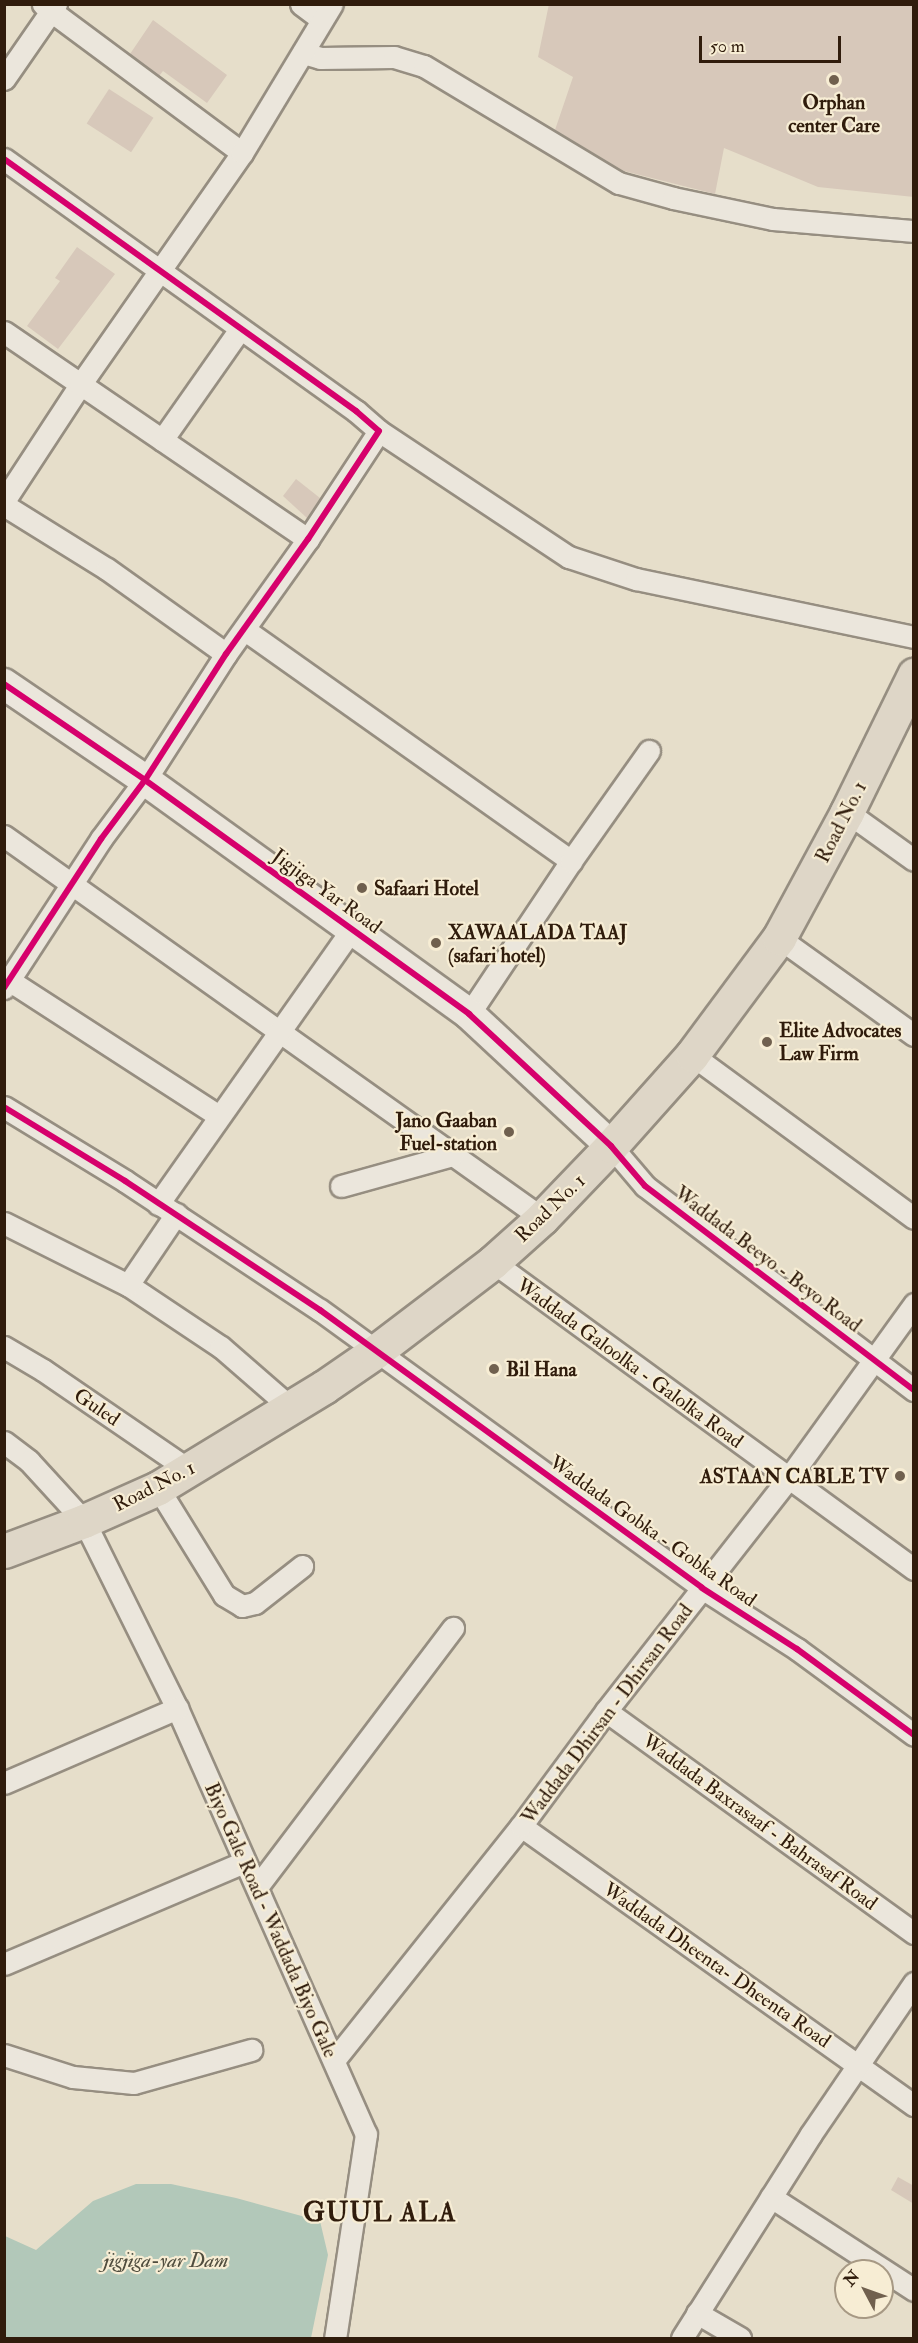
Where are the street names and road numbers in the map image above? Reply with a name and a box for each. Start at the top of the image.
street label: Road No. 1 [810,777,872,867]
street label: Jigjiga Yar Road [268,843,386,939]
street label: Road No. 1 [510,1169,590,1247]
street label: Waddada Beeyo - Beyo Road [670,1181,866,1337]
street label: Waddada Galoolka - Galolka Road [512,1273,748,1453]
street label: Guled [69,1383,125,1431]
street label: Waddada Gobka - Gobka Road [545,1450,761,1612]
street label: Road No. 1 [109,1455,199,1517]
street label: Waddada Dhirsan - Dhirsan Road [516,1599,698,1829]
street label: Waddada Baxrasaaf - Bahrasaf Road [638,1729,882,1915]
street label: Biyo Gale Road - Waddada Biyo Gale [199,1779,343,2061]
street label: Waddada Dheenta- Dheenta Road [599,1877,835,2053]

